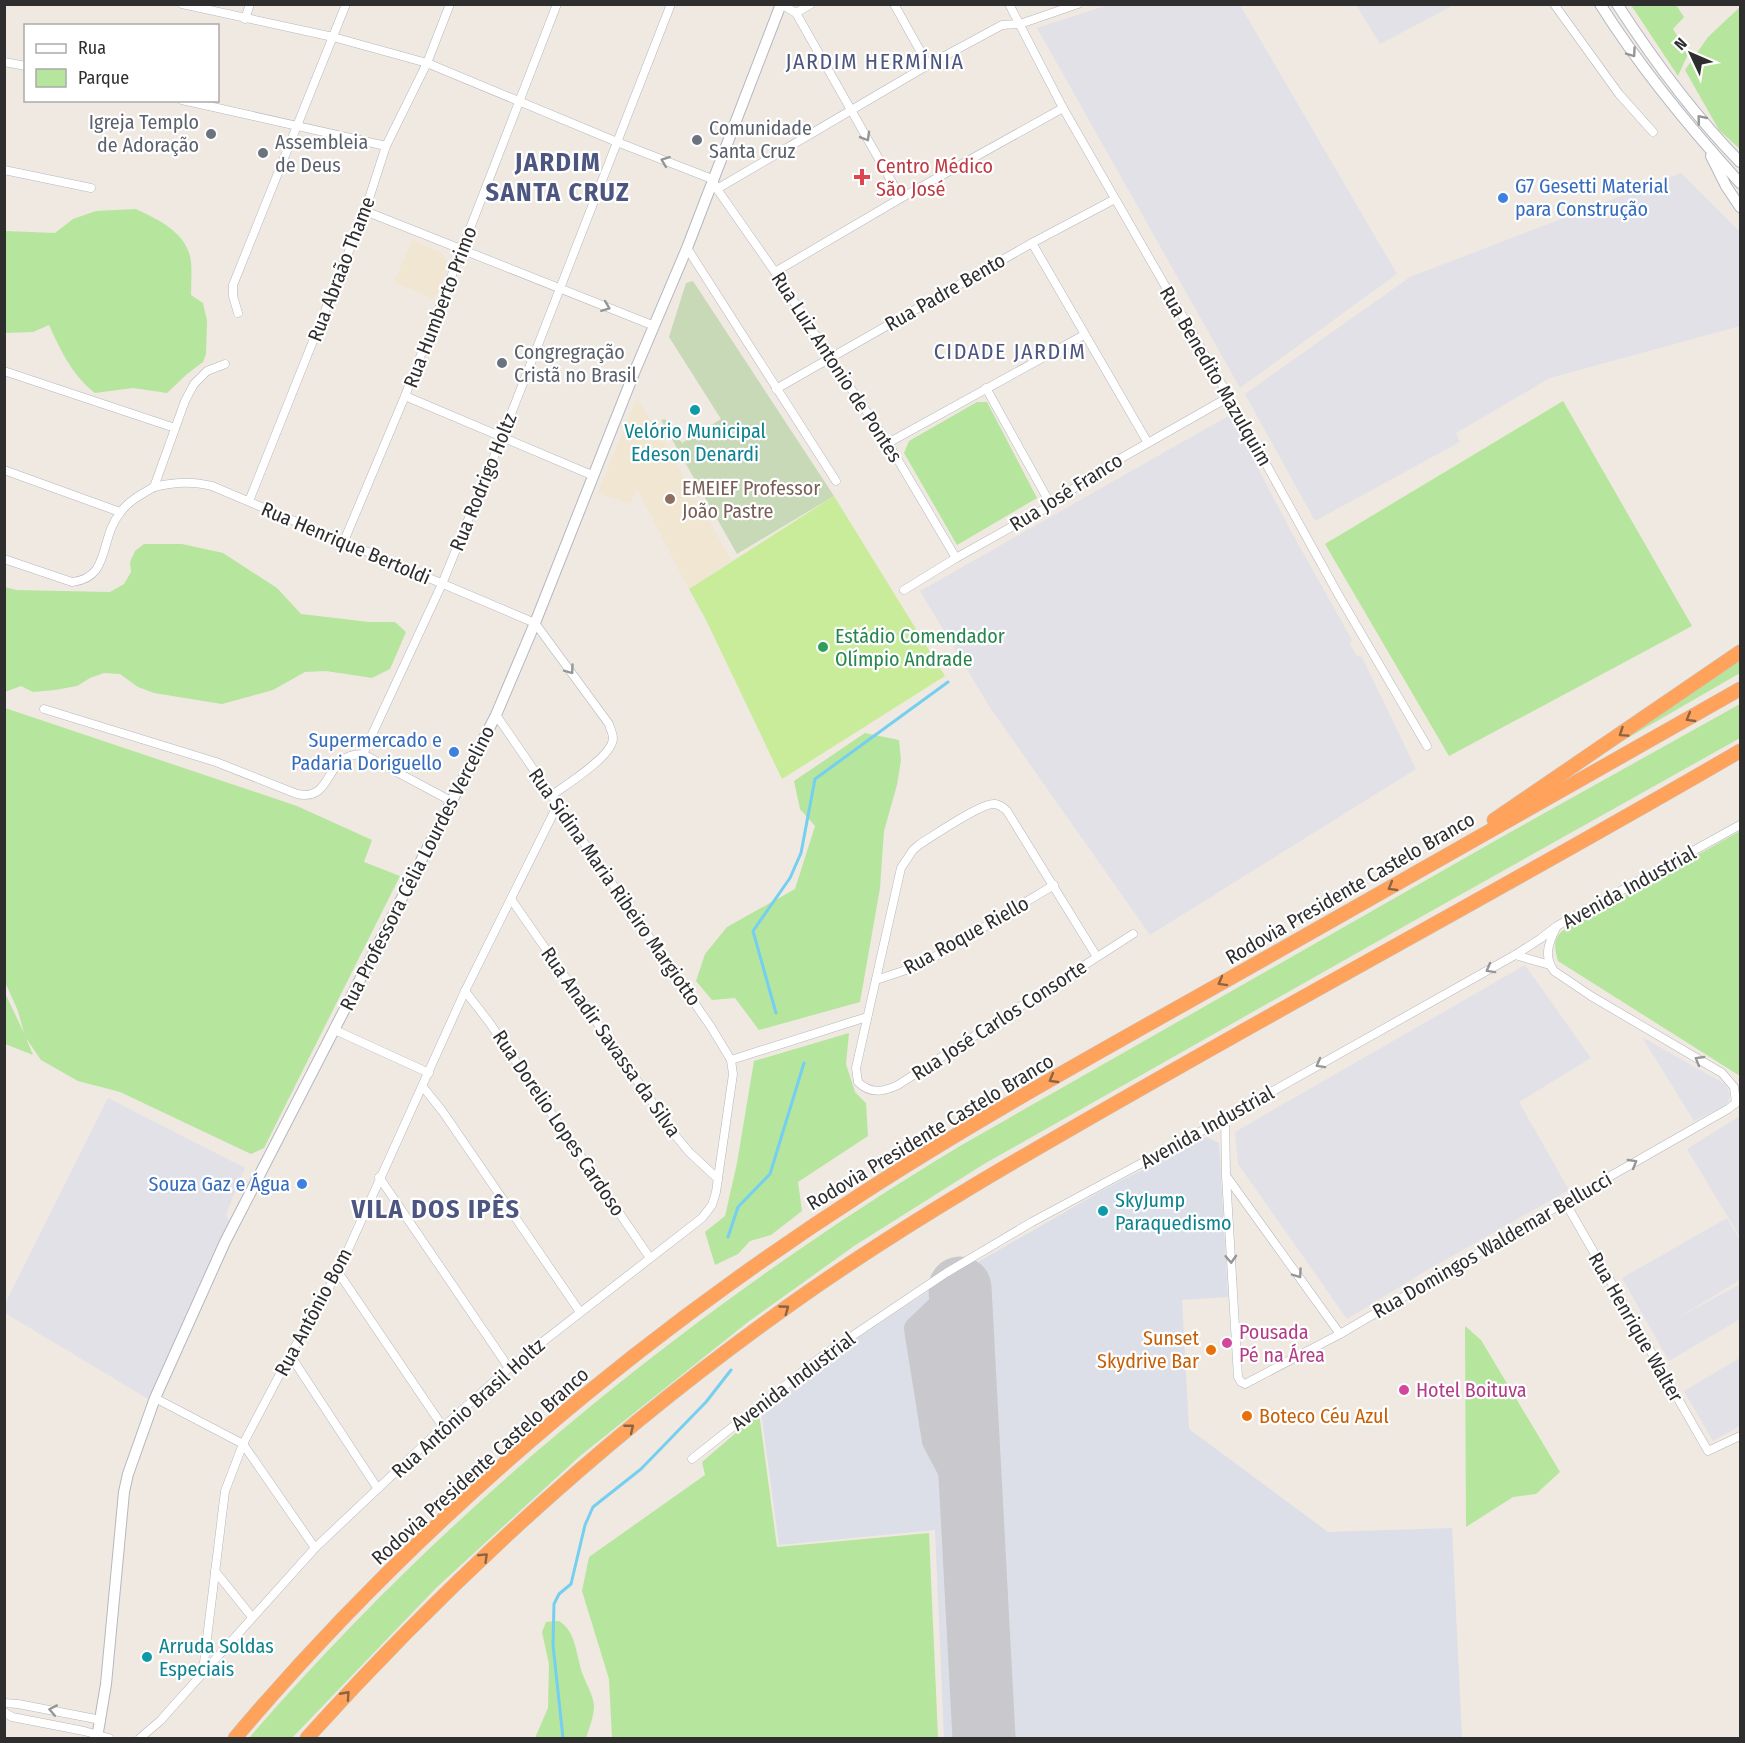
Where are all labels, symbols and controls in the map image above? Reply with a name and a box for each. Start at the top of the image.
legend [24,24,219,102]
north arrow [1661,24,1721,84]
text: N [1670,34,1691,54]
text: Rua [78,37,106,59]
one-way arrow [1625,47,1636,58]
district label: JARDIM HERMÍNIA [785,48,965,75]
text: Parque [78,67,129,89]
place label: Igreja Templo de Adoração [89,110,199,157]
one-way arrow [1698,115,1709,126]
place label: Comunidade Santa Cruz [709,116,812,163]
marker: Igreja Templo de Adoração [204,127,218,141]
place label: Assembleia de Deus [275,130,368,177]
one-way arrow [858,131,870,141]
marker: Comunidade Santa Cruz [690,133,704,147]
marker: Assembleia de Deus [256,146,270,160]
district label: JARDIM SANTA CRUZ [486,147,630,208]
place label: Centro Médico São José [876,154,993,201]
one-way arrow [660,155,671,168]
marker: Centro Médico São José [853,168,871,186]
place label: G7 Gesetti Material para Construção [1515,174,1669,221]
marker: G7 Gesetti Material para Construção [1496,191,1510,205]
street label: Rua Abraão Thame [302,193,380,345]
street label: Rua Humberto Primo [398,223,482,391]
street label: Rua Padre Bento [881,248,1009,336]
street label: Rua Luiz Antonio de Pontes [766,267,908,467]
street label: Rua Benedito Mazulquim [1155,282,1277,470]
one-way arrow [600,300,611,312]
district label: CIDADE JARDIM [934,338,1086,365]
place label: Congregração Cristã no Brasil [514,340,637,387]
marker: Congregração Cristã no Brasil [495,356,509,370]
marker: Velório Municipal Edeson Denardi [688,403,702,417]
street label: Rua Rodrigo Holtz [444,410,522,554]
place label: Velório Municipal Edeson Denardi [624,419,766,466]
street label: Rua José Franco [1005,448,1127,536]
place label: EMEIEF Professor João Pastre [682,476,820,523]
marker: EMEIEF Professor João Pastre [663,492,677,506]
street label: Rua Henrique Bertoldi [258,496,434,590]
place label: Estádio Comendador Olímpio Andrade [835,624,1005,671]
marker: Estádio Comendador Olímpio Andrade [816,640,830,654]
one-way arrow [563,664,574,675]
one-way arrow [1685,710,1696,722]
street label: Rua Professora Célia Lourdes Vercelino [334,722,500,1014]
one-way arrow [1619,726,1630,737]
place label: Supermercado e Padaria Doriguello [291,728,442,775]
marker: Supermercado e Padaria Doriguello [447,745,461,759]
street label: Rua Sidina Maria Ribeiro Margiotto [524,764,706,1010]
street label: Rodovia Presidente Castelo Branco [1221,807,1479,969]
street label: Avenida Industrial [1558,840,1700,934]
one-way arrow [1388,879,1398,891]
street label: Rua Roque Riello [899,891,1033,979]
street label: Rua Anadir Savassa da Silva [536,942,686,1142]
street label: Rua José Carlos Consorte [907,954,1091,1086]
one-way arrow [1486,962,1496,973]
one-way arrow [1218,975,1229,987]
street label: Rua Dorelio Lopes Cardoso [488,1025,630,1221]
street label: Rodovia Presidente Castelo Branco [802,1049,1058,1215]
one-way arrow [1695,1055,1705,1067]
one-way arrow [1315,1057,1326,1068]
one-way arrow [1049,1072,1059,1084]
street label: Avenida Industrial [1136,1080,1278,1174]
one-way arrow [1627,1158,1638,1170]
street label: Rua Domingos Waldemar Bellucci [1368,1167,1616,1323]
place label: Souza Gaz e Água [149,1172,290,1196]
marker: Souza Gaz e Água [295,1177,309,1191]
place label: SkyJump Paraquedismo [1115,1188,1232,1235]
district label: VILA DOS IPÊS [350,1194,521,1225]
marker: SkyJump Paraquedismo [1096,1204,1110,1218]
street label: Rua Antônio Bom [269,1244,357,1380]
street label: Rua Henrique Walter [1583,1248,1689,1406]
one-way arrow [1224,1255,1237,1264]
one-way arrow [1291,1268,1302,1279]
one-way arrow [778,1305,789,1316]
place label: Pousada Pé na Área [1239,1320,1325,1367]
place label: Sunset Skydrive Bar [1097,1326,1199,1373]
street label: Avenida Industrial [726,1327,860,1435]
street label: Rua Antônio Brasil Holtz [387,1333,549,1483]
marker: Pousada Pé na Área [1220,1336,1234,1350]
marker: Sunset Skydrive Bar [1204,1343,1218,1357]
street label: Rodovia Presidente Castelo Branco [367,1362,593,1570]
place label: Hotel Boituva [1416,1378,1527,1402]
marker: Hotel Boituva [1397,1383,1411,1397]
place label: Boteco Céu Azul [1259,1404,1389,1428]
marker: Boteco Céu Azul [1240,1409,1254,1423]
one-way arrow [623,1425,634,1436]
one-way arrow [476,1553,487,1564]
place label: Arruda Soldas Especiais [159,1634,274,1681]
marker: Arruda Soldas Especiais [140,1650,154,1664]
one-way arrow [339,1691,350,1702]
one-way arrow [48,1704,58,1717]

